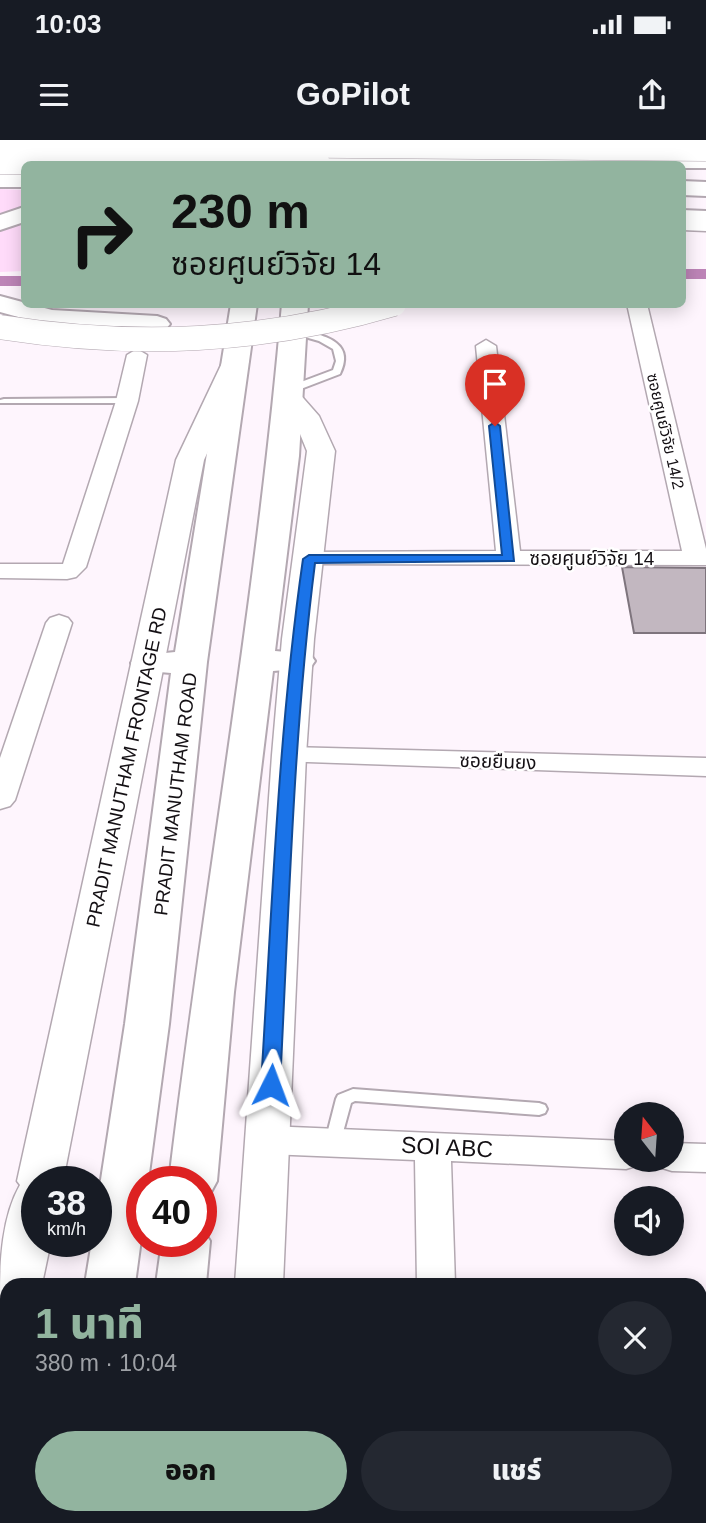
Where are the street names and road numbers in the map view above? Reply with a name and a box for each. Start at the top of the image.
street label: ซอยศูนย์วิจัย 14/2 [643,372,687,491]
street label: ซอยศูนย์วิจัย 14 [530,548,655,571]
street label: PRADIT MANUTHAM FRONTAGE RD [82,605,171,929]
street label: PRADIT MANUTHAM ROAD [150,671,201,917]
street label: ซอยยืนยง [459,750,537,773]
street label: SOI ABC [400,1132,494,1162]

